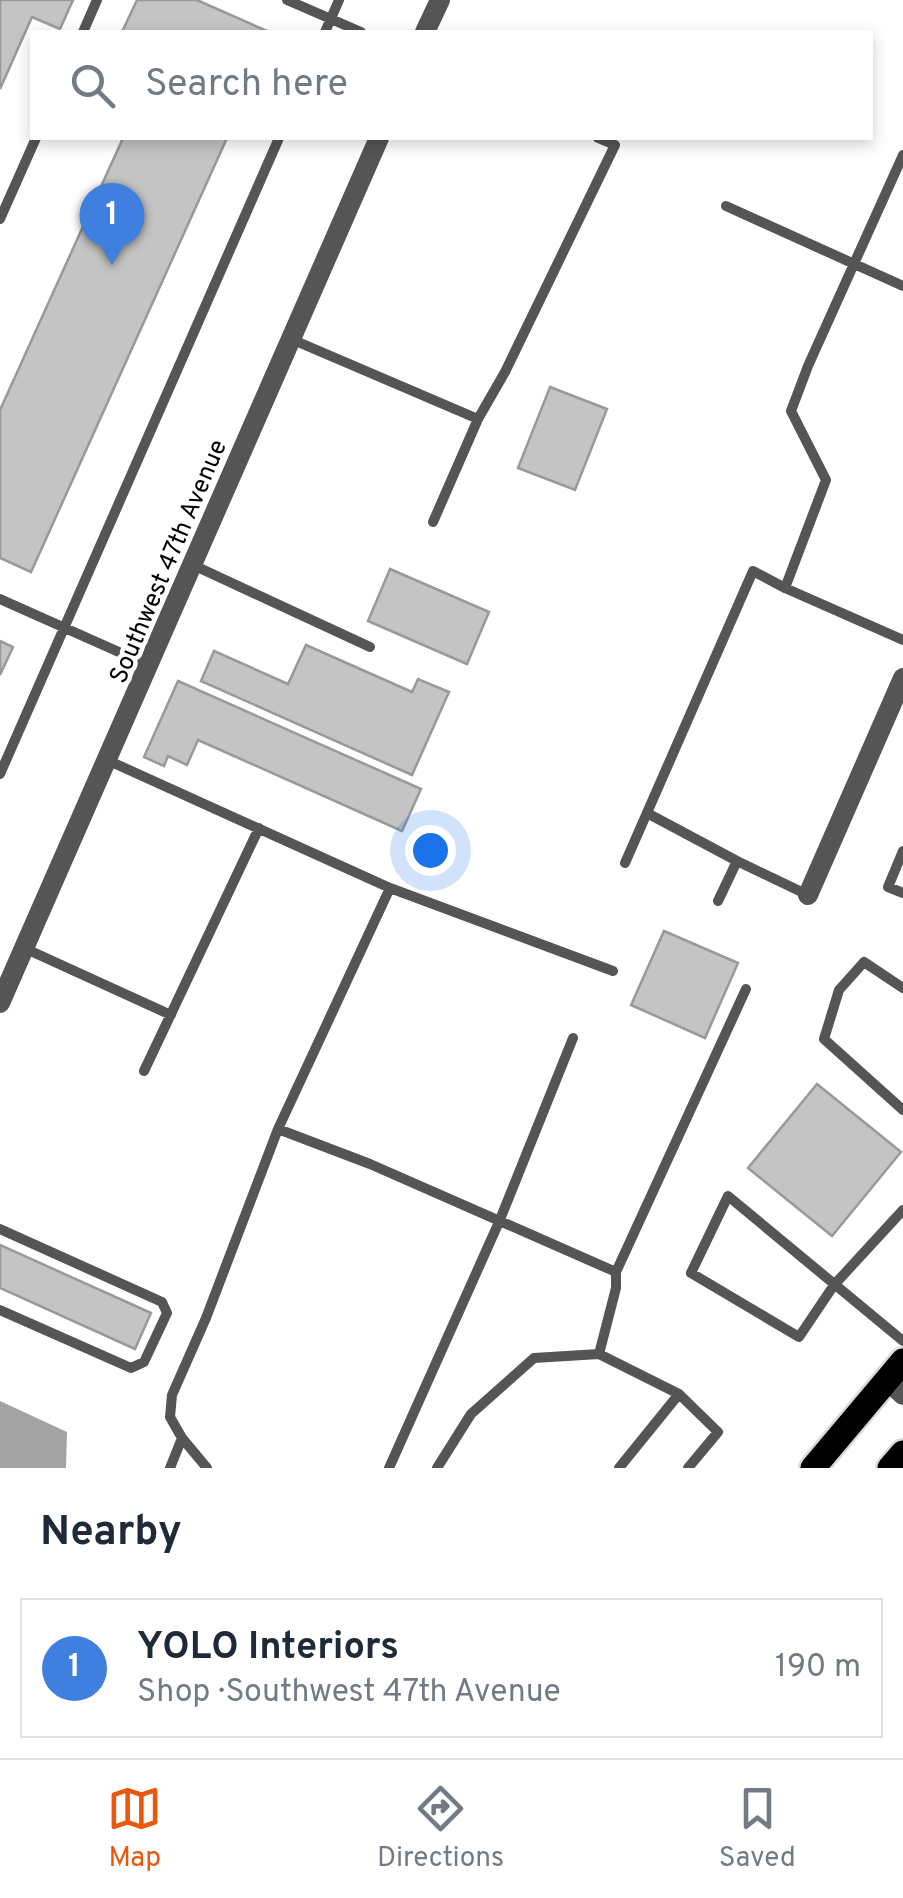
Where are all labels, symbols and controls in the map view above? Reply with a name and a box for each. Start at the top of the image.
search box [30,30,873,140]
icon: search [65,58,120,113]
text: Search here [145,61,348,110]
pin: 1 [80,182,144,265]
street label: Southwest 47th Avenue [104,435,236,689]
your location [405,825,456,876]
text: Nearby [40,1507,182,1560]
text: YOLO Interiors [137,1624,399,1673]
text: 1 [68,1648,81,1688]
text: 190 m [775,1648,861,1688]
text: Shop · Southwest 47th Avenue [137,1673,561,1713]
tab: Map [107,1781,162,1877]
tab: Directions [377,1781,504,1877]
tab: Saved [719,1781,796,1877]

